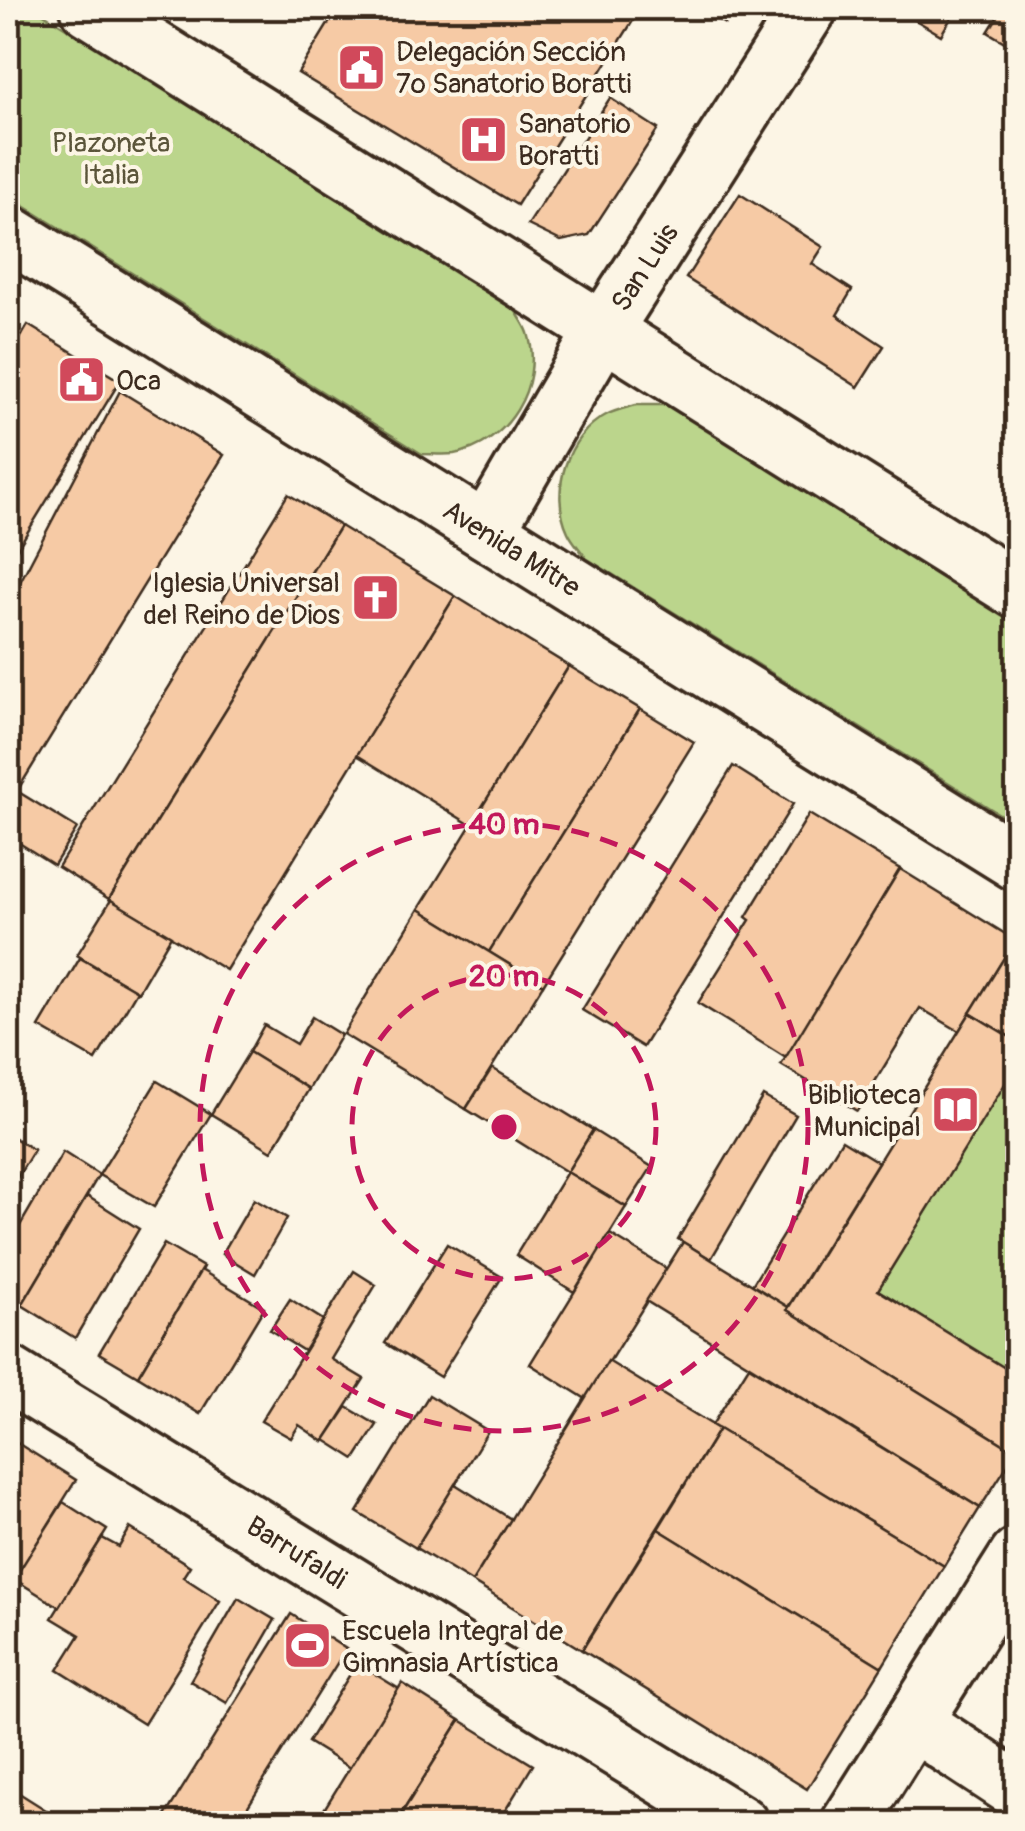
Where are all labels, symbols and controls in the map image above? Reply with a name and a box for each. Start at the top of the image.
place label: Delegación Sección 7º Sanatorio Boratti [396,35,631,102]
public building icon: Delegación Sección 7º Sanatorio Boratti [335,41,387,93]
place label: Sanatorio Boratti [518,107,631,174]
hospital icon: Sanatorio Boratti [457,113,509,165]
park label: Plazoneta Italia [52,126,170,193]
street label: San Luis [604,217,687,318]
public building icon: Oca [55,354,107,406]
place label: Oca [116,364,161,399]
street label: Avenida Mitre [436,493,587,605]
place label: Iglesia Universal del Reino de Dios [143,566,340,633]
church icon: Iglesia Universal del Reino de Dios [349,572,401,624]
text: 40 m [468,806,540,843]
text: 20 m [469,958,539,995]
place label: Biblioteca Municipal [807,1078,921,1145]
library icon: Biblioteca Municipal [930,1084,982,1136]
centre of rings [486,1109,522,1145]
street label: Barrufaldi [240,1509,353,1598]
place label: Escuela Integral de Gimnasia Artística [342,1614,563,1681]
sports icon: Escuela Integral de Gimnasia Artística [281,1620,333,1672]

